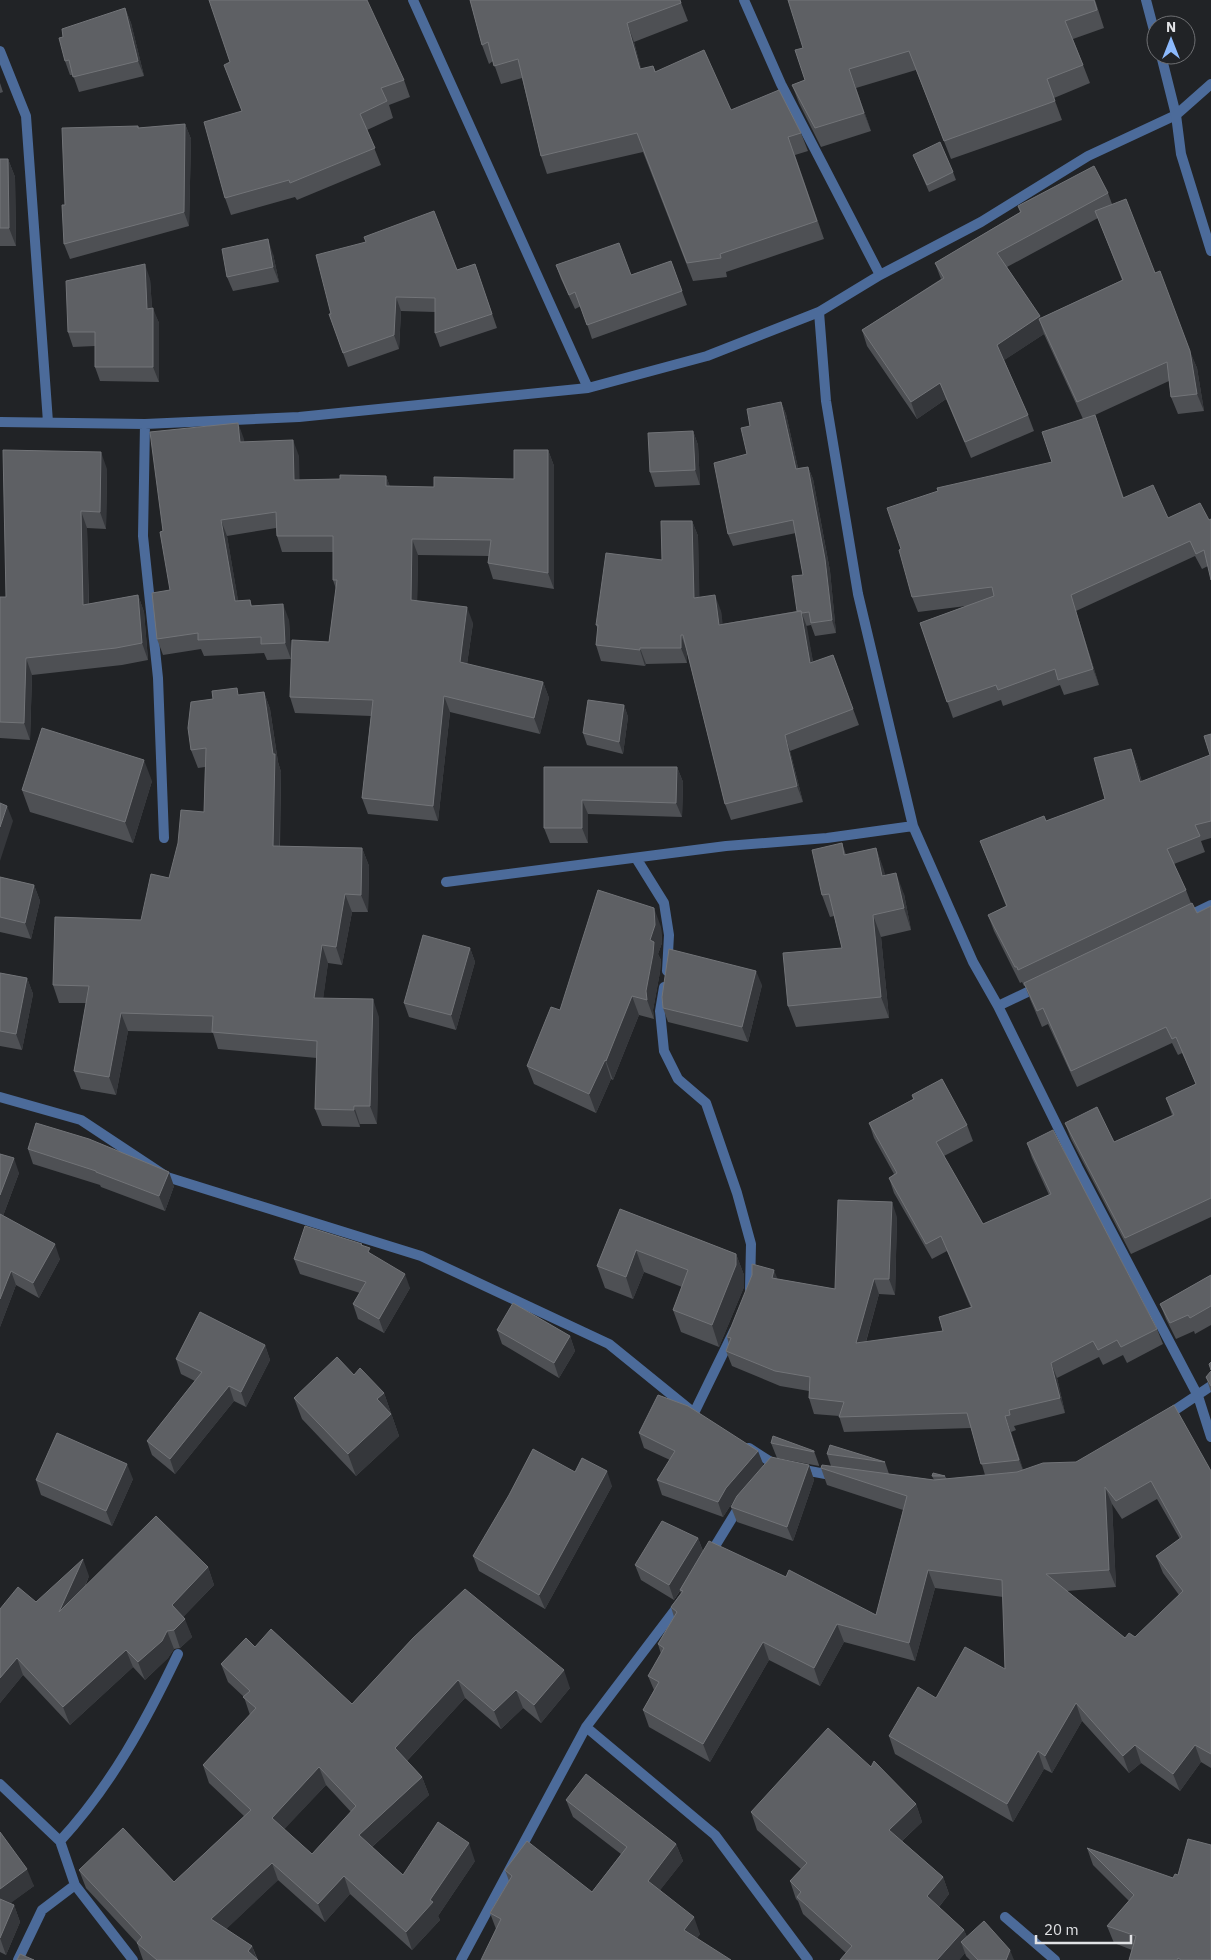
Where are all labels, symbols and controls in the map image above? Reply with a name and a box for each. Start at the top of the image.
north arrow [1146,15,1196,65]
text: N [1166,18,1176,36]
scale bar [1036,1912,1131,1944]
text: 20 m [1044,1920,1079,1939]

